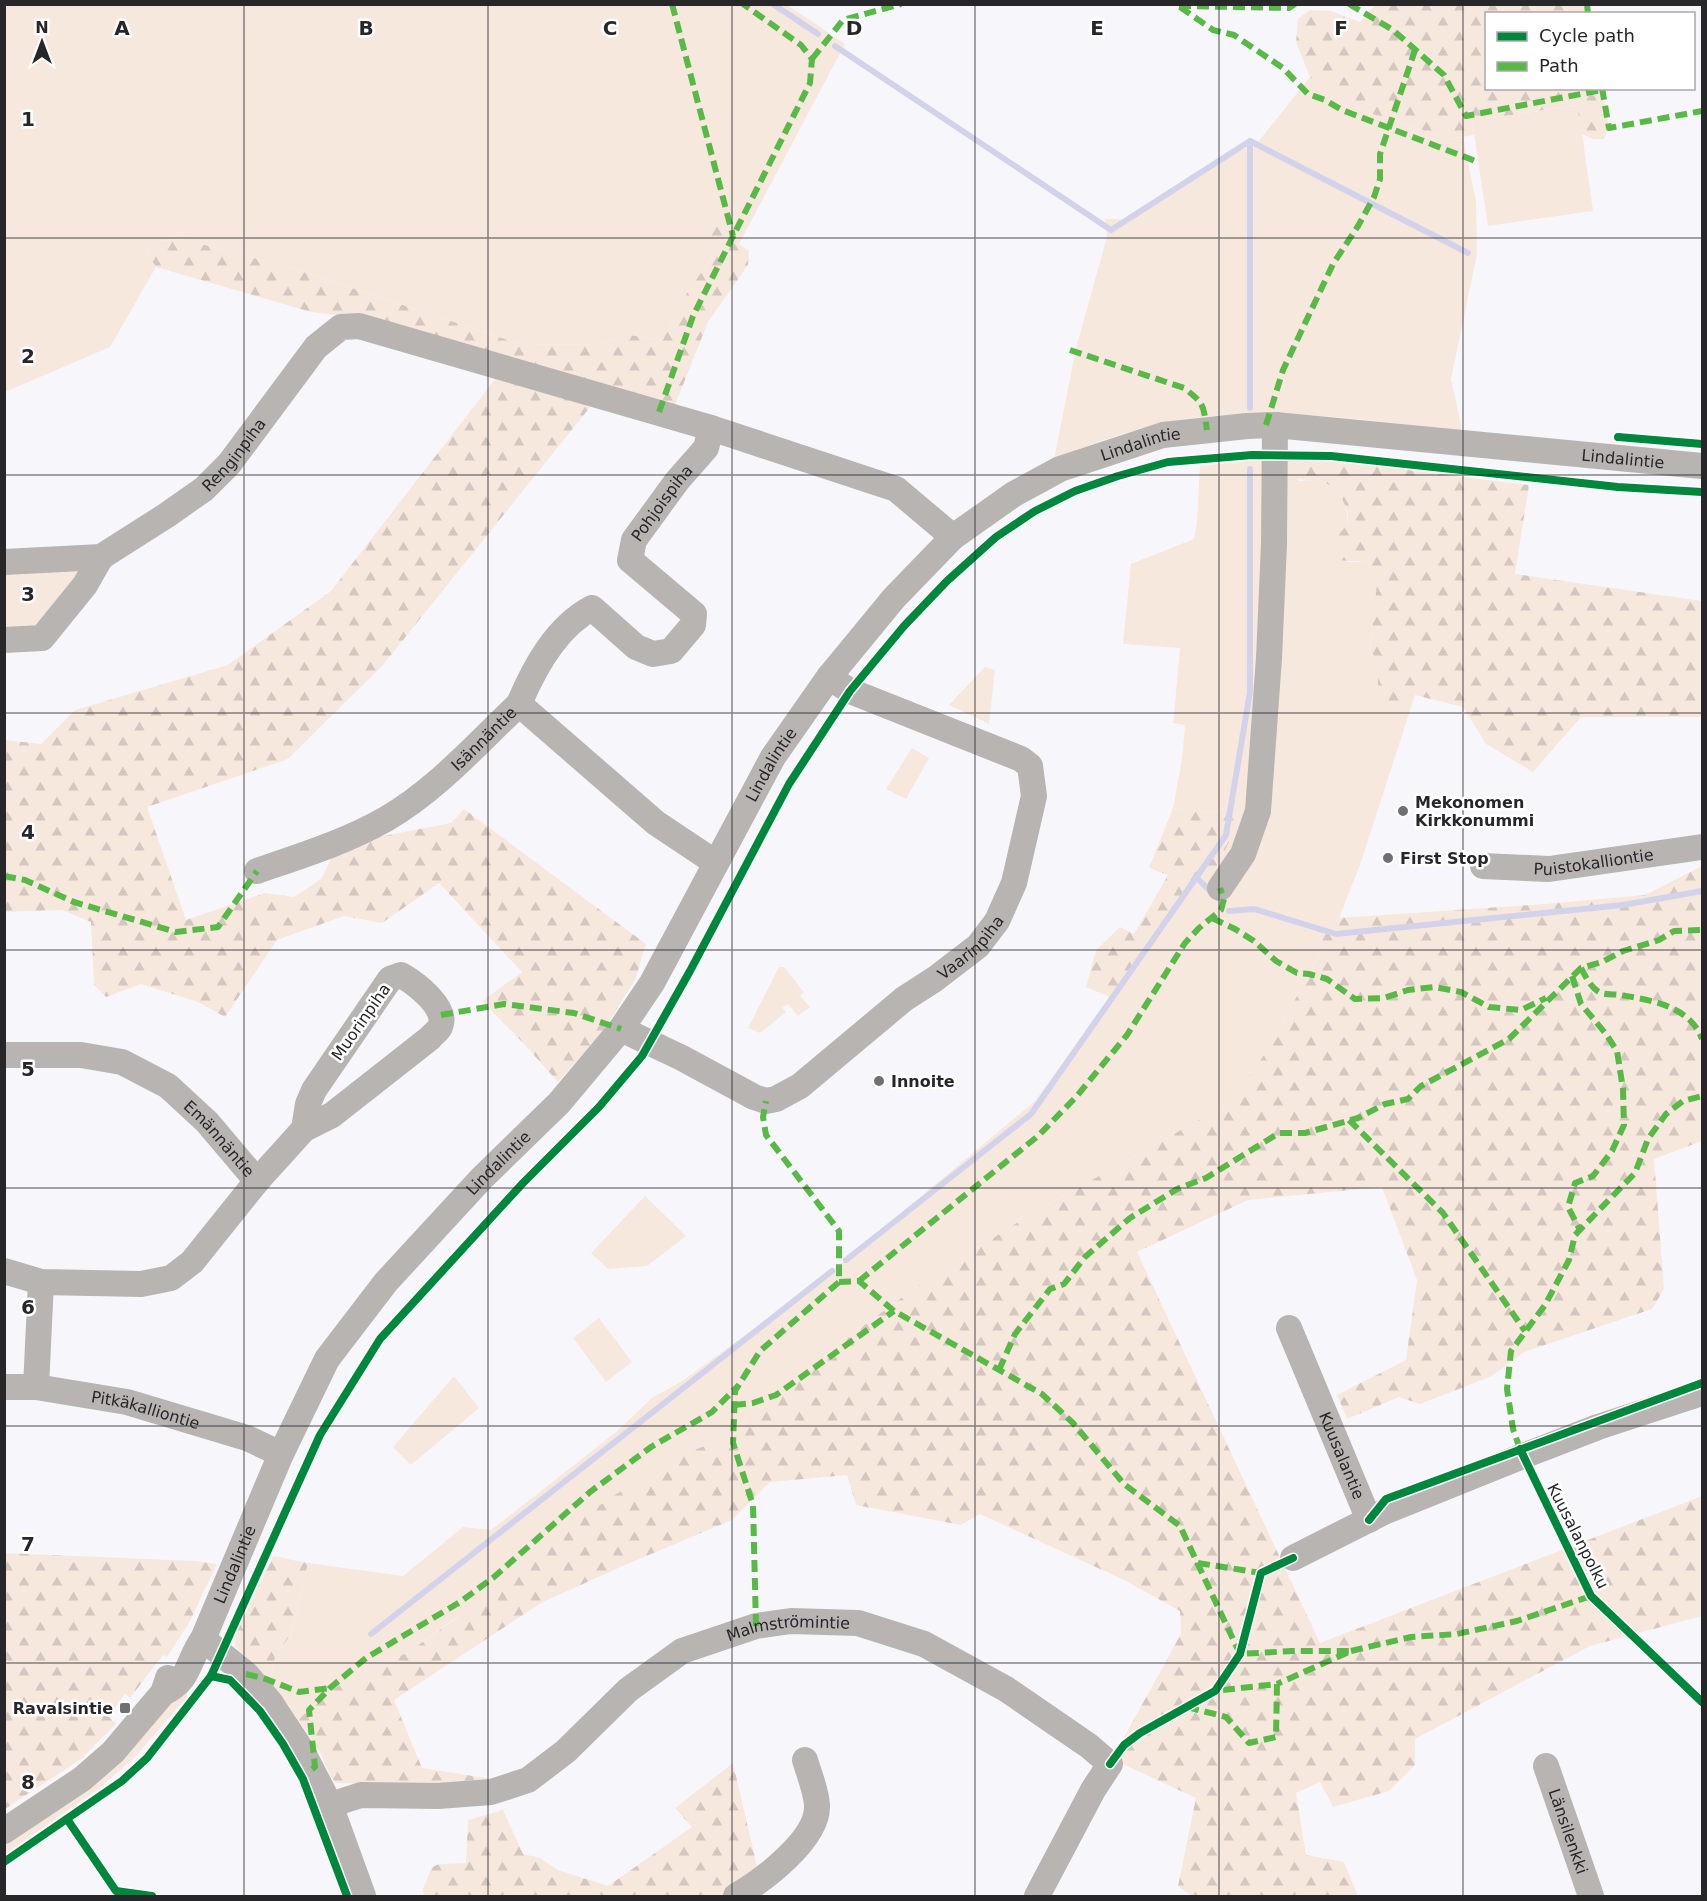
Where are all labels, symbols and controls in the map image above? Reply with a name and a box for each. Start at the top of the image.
north arrow [12,12,72,72]
legend [1485,12,1695,90]
text: A [114,16,130,40]
text: B [358,16,374,40]
text: C [603,16,617,40]
text: D [846,16,862,40]
text: E [1090,16,1104,40]
text: F [1334,16,1348,40]
text: N [35,18,49,37]
text: Cycle path [1539,25,1635,46]
text: Path [1539,55,1579,76]
text: 1 [21,107,35,131]
text: 2 [21,344,35,368]
street label: Renginpiha [198,414,269,495]
street label: Lindalintie [1098,424,1182,465]
street label: Lindalintie [1581,445,1665,472]
street label: Pohjoispiha [627,461,696,545]
text: 3 [21,582,35,606]
street label: Isännäntie [447,702,520,775]
street label: Lindalintie [741,724,800,805]
place label: Mekonomen Kirkkonummi [1415,793,1534,830]
marker: Mekonomen Kirkkonummi [1396,804,1410,818]
text: 4 [21,820,35,844]
street label: Puistokalliontie [1533,845,1655,879]
place label: First Stop [1400,849,1489,868]
marker: First Stop [1381,851,1395,865]
street label: Vaarinpiha [934,911,1008,983]
street label: Muorinpiha [328,980,394,1064]
text: 5 [21,1057,35,1081]
place label: Innoite [891,1072,955,1091]
marker: Innoite [872,1074,886,1088]
street label: Emännäntie [180,1096,259,1180]
street label: Lindalintie [462,1127,534,1199]
text: 6 [21,1295,35,1319]
street label: Pitkäkalliontie [90,1387,202,1433]
street label: Kuusalantie [1315,1409,1369,1502]
street label: Kuusalanpolku [1543,1480,1613,1592]
street label: Lindalintie [210,1522,259,1606]
text: 7 [21,1532,35,1556]
street label: Malmströmintie [724,1611,850,1645]
place label: Ravalsintie [13,1699,113,1718]
marker: Ravalsintie [118,1701,132,1715]
text: 8 [21,1770,35,1794]
street label: Länsilenkki [1545,1786,1592,1876]

